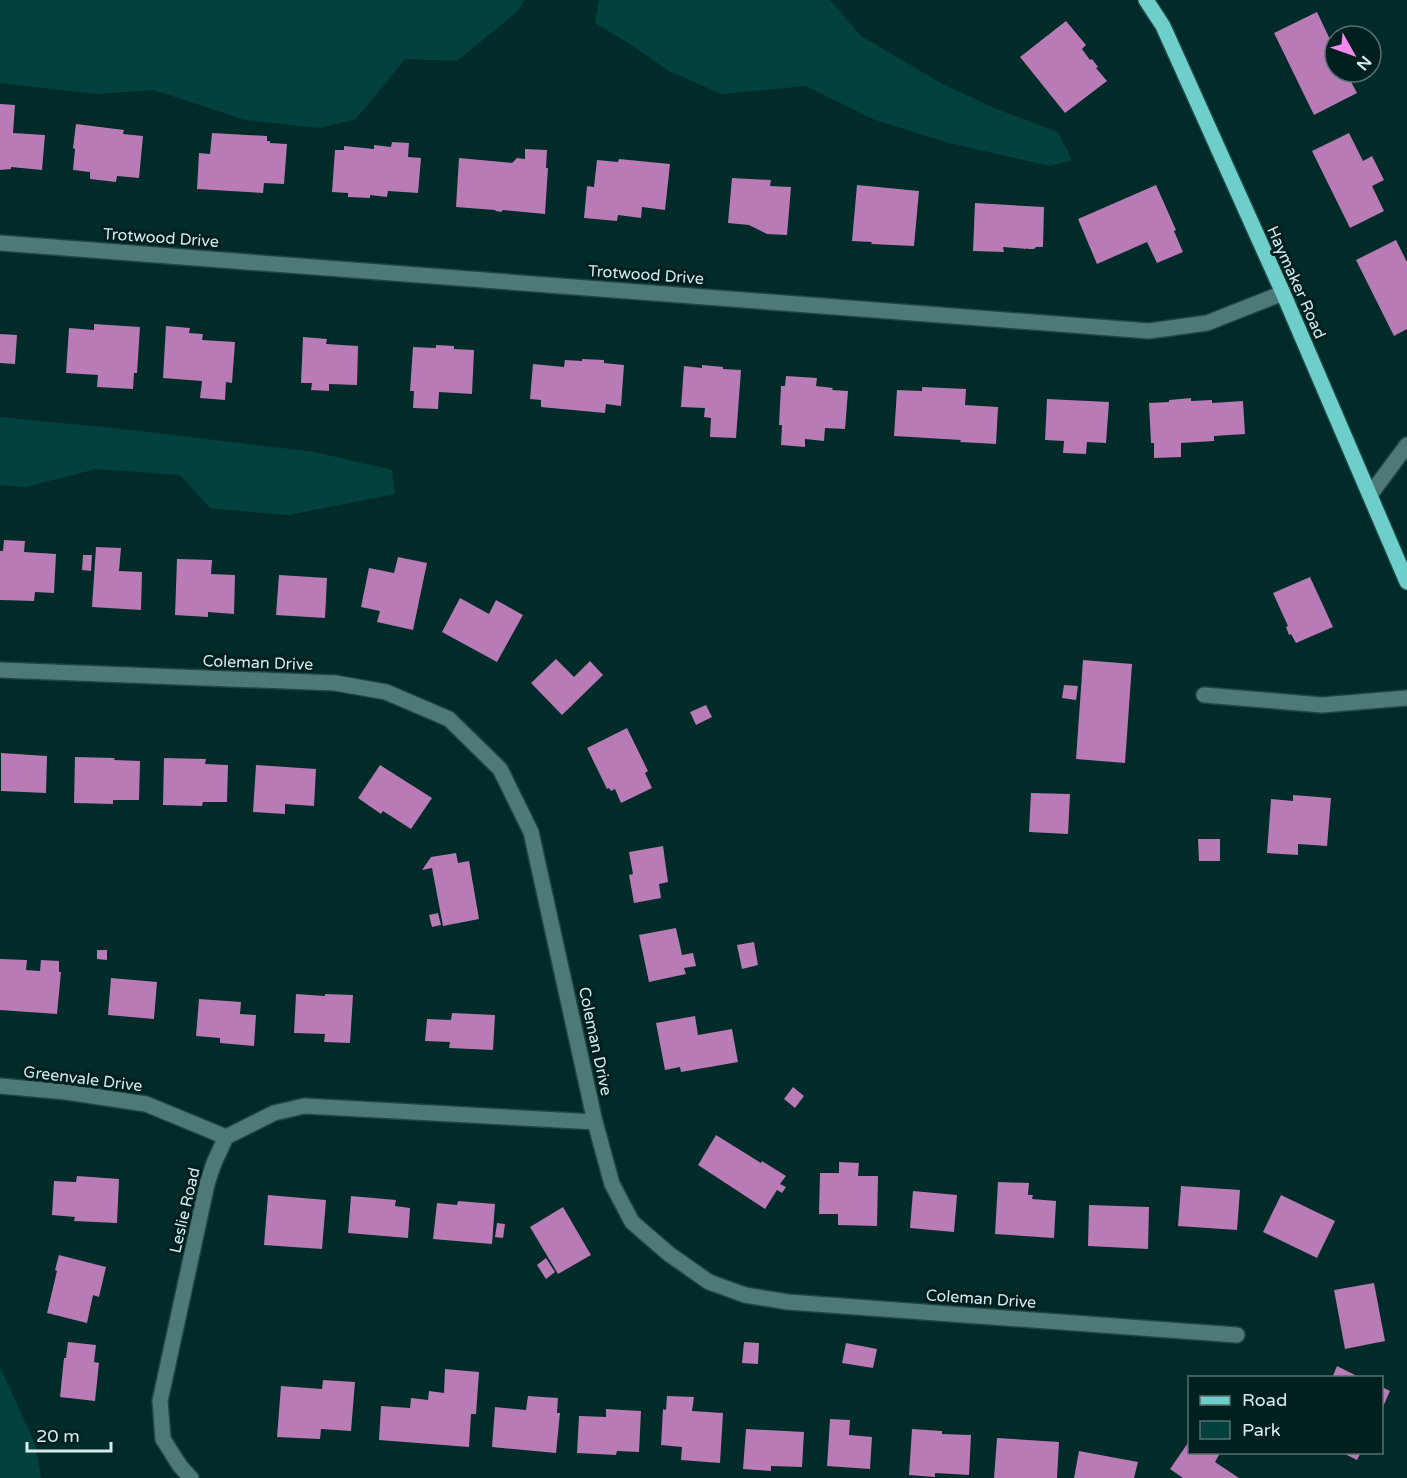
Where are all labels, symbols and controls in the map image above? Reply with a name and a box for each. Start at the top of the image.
north arrow [1323,24,1383,84]
text: N [1352,52,1376,74]
street label: Haymaker Road [1262,223,1330,342]
street label: Trotwood Drive [102,224,220,252]
street label: Trotwood Drive [587,261,705,289]
street label: Coleman Drive [202,651,314,675]
street label: Coleman Drive [574,985,616,1097]
street label: Greenvale Drive [22,1062,144,1096]
street label: Leslie Road [165,1165,205,1255]
street label: Coleman Drive [925,1285,1037,1313]
legend [1188,1376,1383,1454]
text: Road [1242,1389,1287,1411]
scale bar [27,1415,111,1453]
text: Park [1242,1419,1281,1441]
text: 20 m [36,1425,80,1447]

